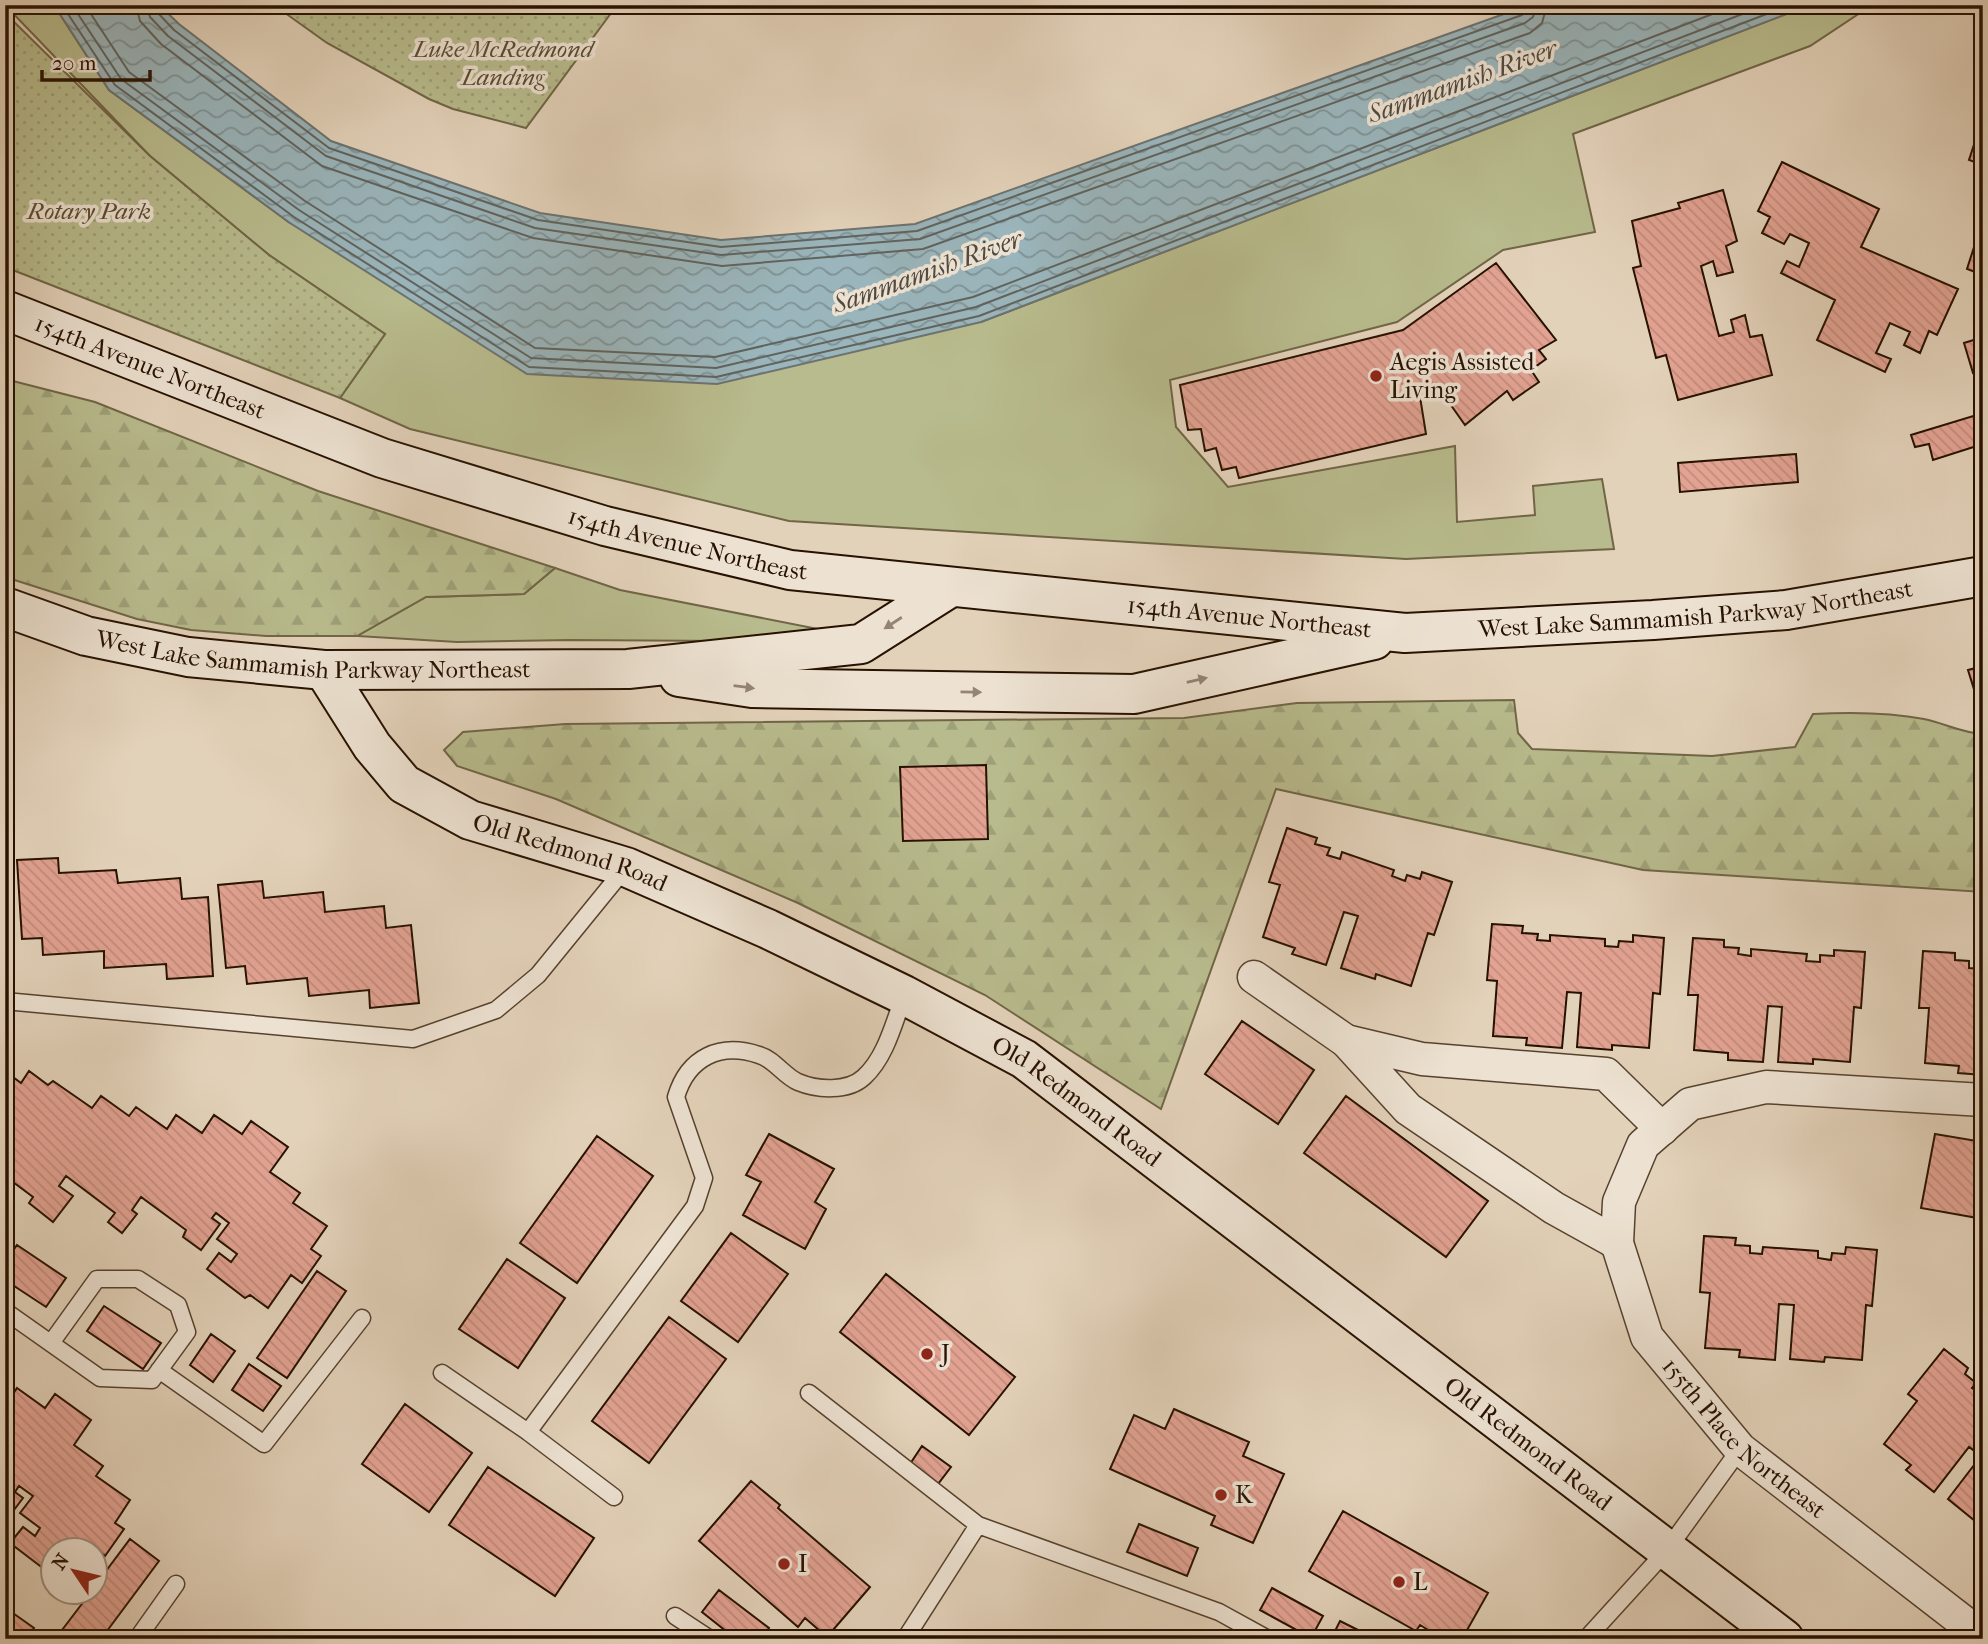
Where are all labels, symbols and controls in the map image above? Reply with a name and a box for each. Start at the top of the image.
water label: Sammamish River [1362,32,1563,130]
park label: Luke McRedmond Landing [411,35,596,91]
scale bar [42,38,150,82]
text: 20 m [52,51,97,75]
park label: Rotary Park [25,197,151,225]
water label: Sammamish River [827,222,1028,320]
street label: 154th Avenue Northeast [31,309,270,425]
place label: Aegis Assisted Living [1389,348,1535,404]
marker: Aegis Assisted Living [1368,368,1384,384]
street label: 154th Avenue Northeast [565,502,809,586]
street label: West Lake Sammamish Parkway Northeast [1476,574,1915,643]
street label: 154th Avenue Northeast [1126,591,1373,644]
one-way arrow [884,617,903,630]
street label: West Lake Sammamish Parkway Northeast [93,624,531,684]
one-way arrow [1186,674,1208,685]
one-way arrow [733,681,755,692]
one-way arrow [961,686,983,697]
street label: Old Redmond Road [469,808,673,898]
street label: Old Redmond Road [987,1030,1167,1173]
place label: J [939,1340,950,1368]
marker: J [919,1346,935,1362]
street label: 155th Place Northeast [1656,1352,1832,1524]
street label: Old Redmond Road [1439,1371,1618,1517]
place label: K [1235,1481,1254,1509]
marker: K [1213,1487,1229,1503]
north arrow [38,1536,108,1606]
text: N [48,1549,74,1574]
place label: I [798,1550,807,1578]
marker: I [776,1556,792,1572]
place label: L [1413,1568,1428,1596]
marker: L [1391,1574,1407,1590]

